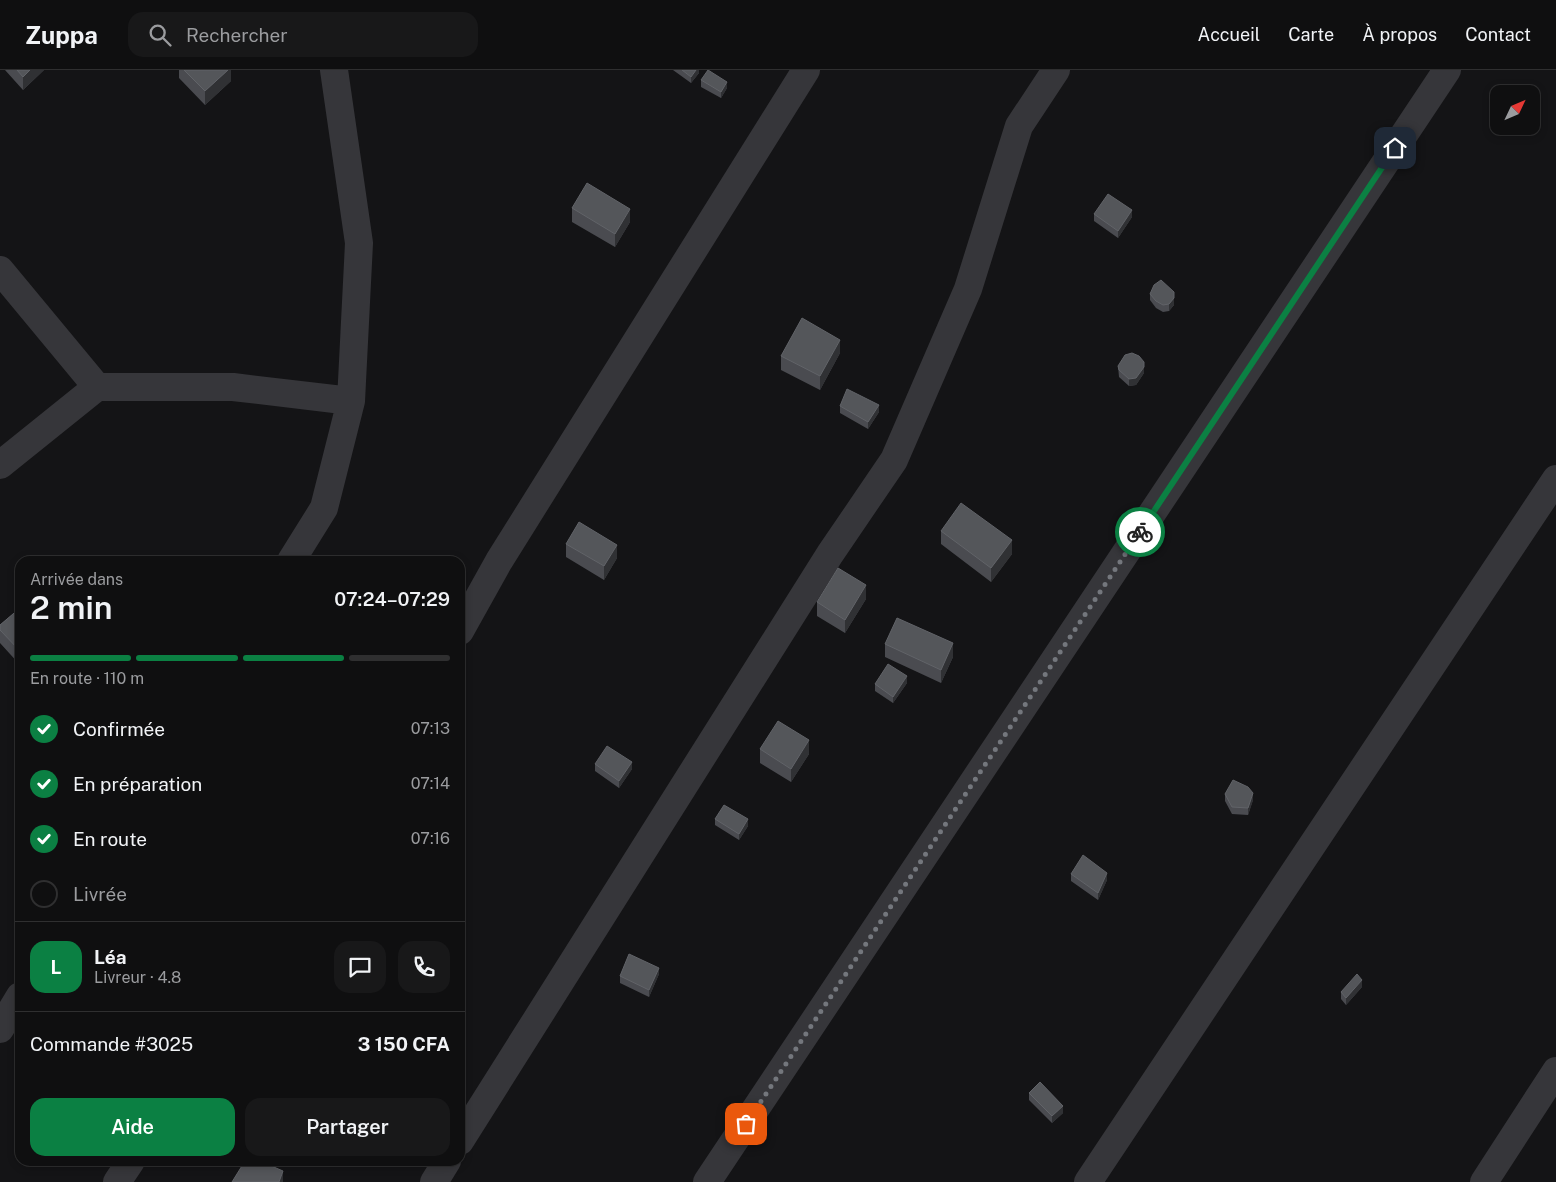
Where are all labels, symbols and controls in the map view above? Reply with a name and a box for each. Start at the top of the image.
search box [128,12,478,57]
text: Zuppa [25,21,98,49]
icon: search [146,21,174,49]
text: Rechercher [186,24,288,46]
text: Accueil [1198,24,1260,45]
text: Carte [1288,24,1334,45]
text: À propos [1362,24,1437,45]
text: Contact [1465,24,1531,45]
north arrow [1490,85,1540,135]
map controls [1490,85,1540,135]
pin [1374,127,1416,169]
icon: home [1381,134,1409,162]
courier [1115,507,1165,557]
icon: bike [1126,518,1154,546]
text: Arrivée dans [30,570,123,589]
text: 07:24–07:29 [334,588,450,610]
text: 2 min [30,589,113,626]
text: En route · 110 m [30,669,144,688]
icon: check [30,715,58,743]
text: Confirmée [73,718,165,740]
text: 07:13 [411,719,450,738]
icon: check [30,770,58,798]
text: En préparation [73,773,202,795]
text: 07:14 [411,774,450,793]
icon: check [30,825,58,853]
text: En route [73,828,147,850]
text: 07:16 [411,829,450,848]
text: Livrée [73,883,127,905]
button: chat [334,941,386,993]
button: phone [398,941,450,993]
text: Léa [94,946,126,968]
text: L [51,956,61,978]
text: Livreur · 4.8 [94,968,181,987]
text: Commande #3025 [30,1033,193,1055]
text: 3 150 CFA [358,1033,450,1055]
button: Aide [30,1098,235,1156]
button: Partager [245,1098,450,1156]
pin [725,1103,767,1145]
icon: bag [732,1110,760,1138]

